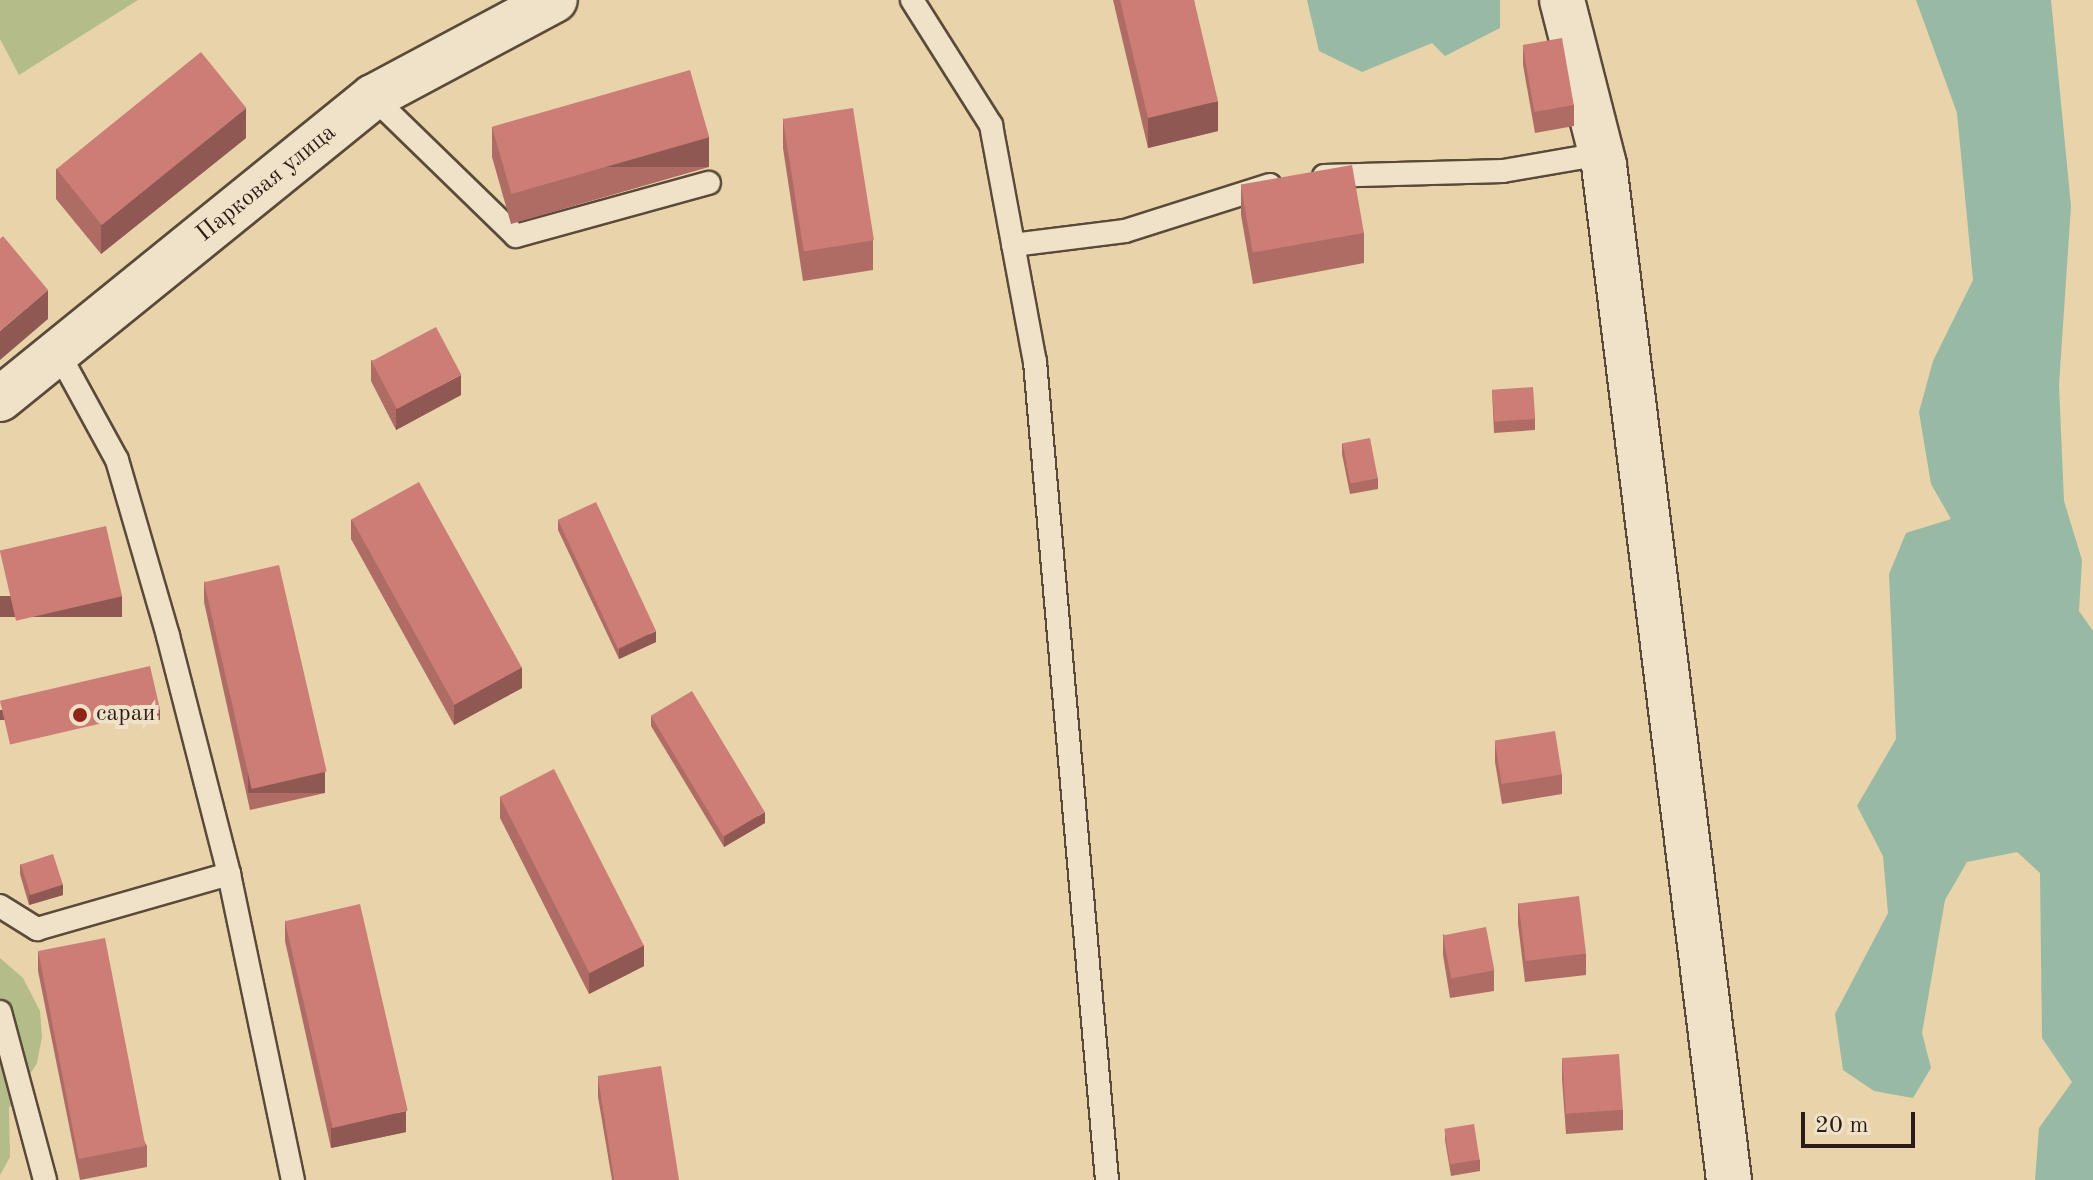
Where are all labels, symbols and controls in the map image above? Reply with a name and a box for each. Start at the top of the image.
street label: Парковая улица [191,119,343,249]
place label: сараи [96,701,156,729]
marker: сараи [71,706,89,724]
scale bar [1805,1096,1919,1146]
text: 20 m [1815,1114,1869,1138]

